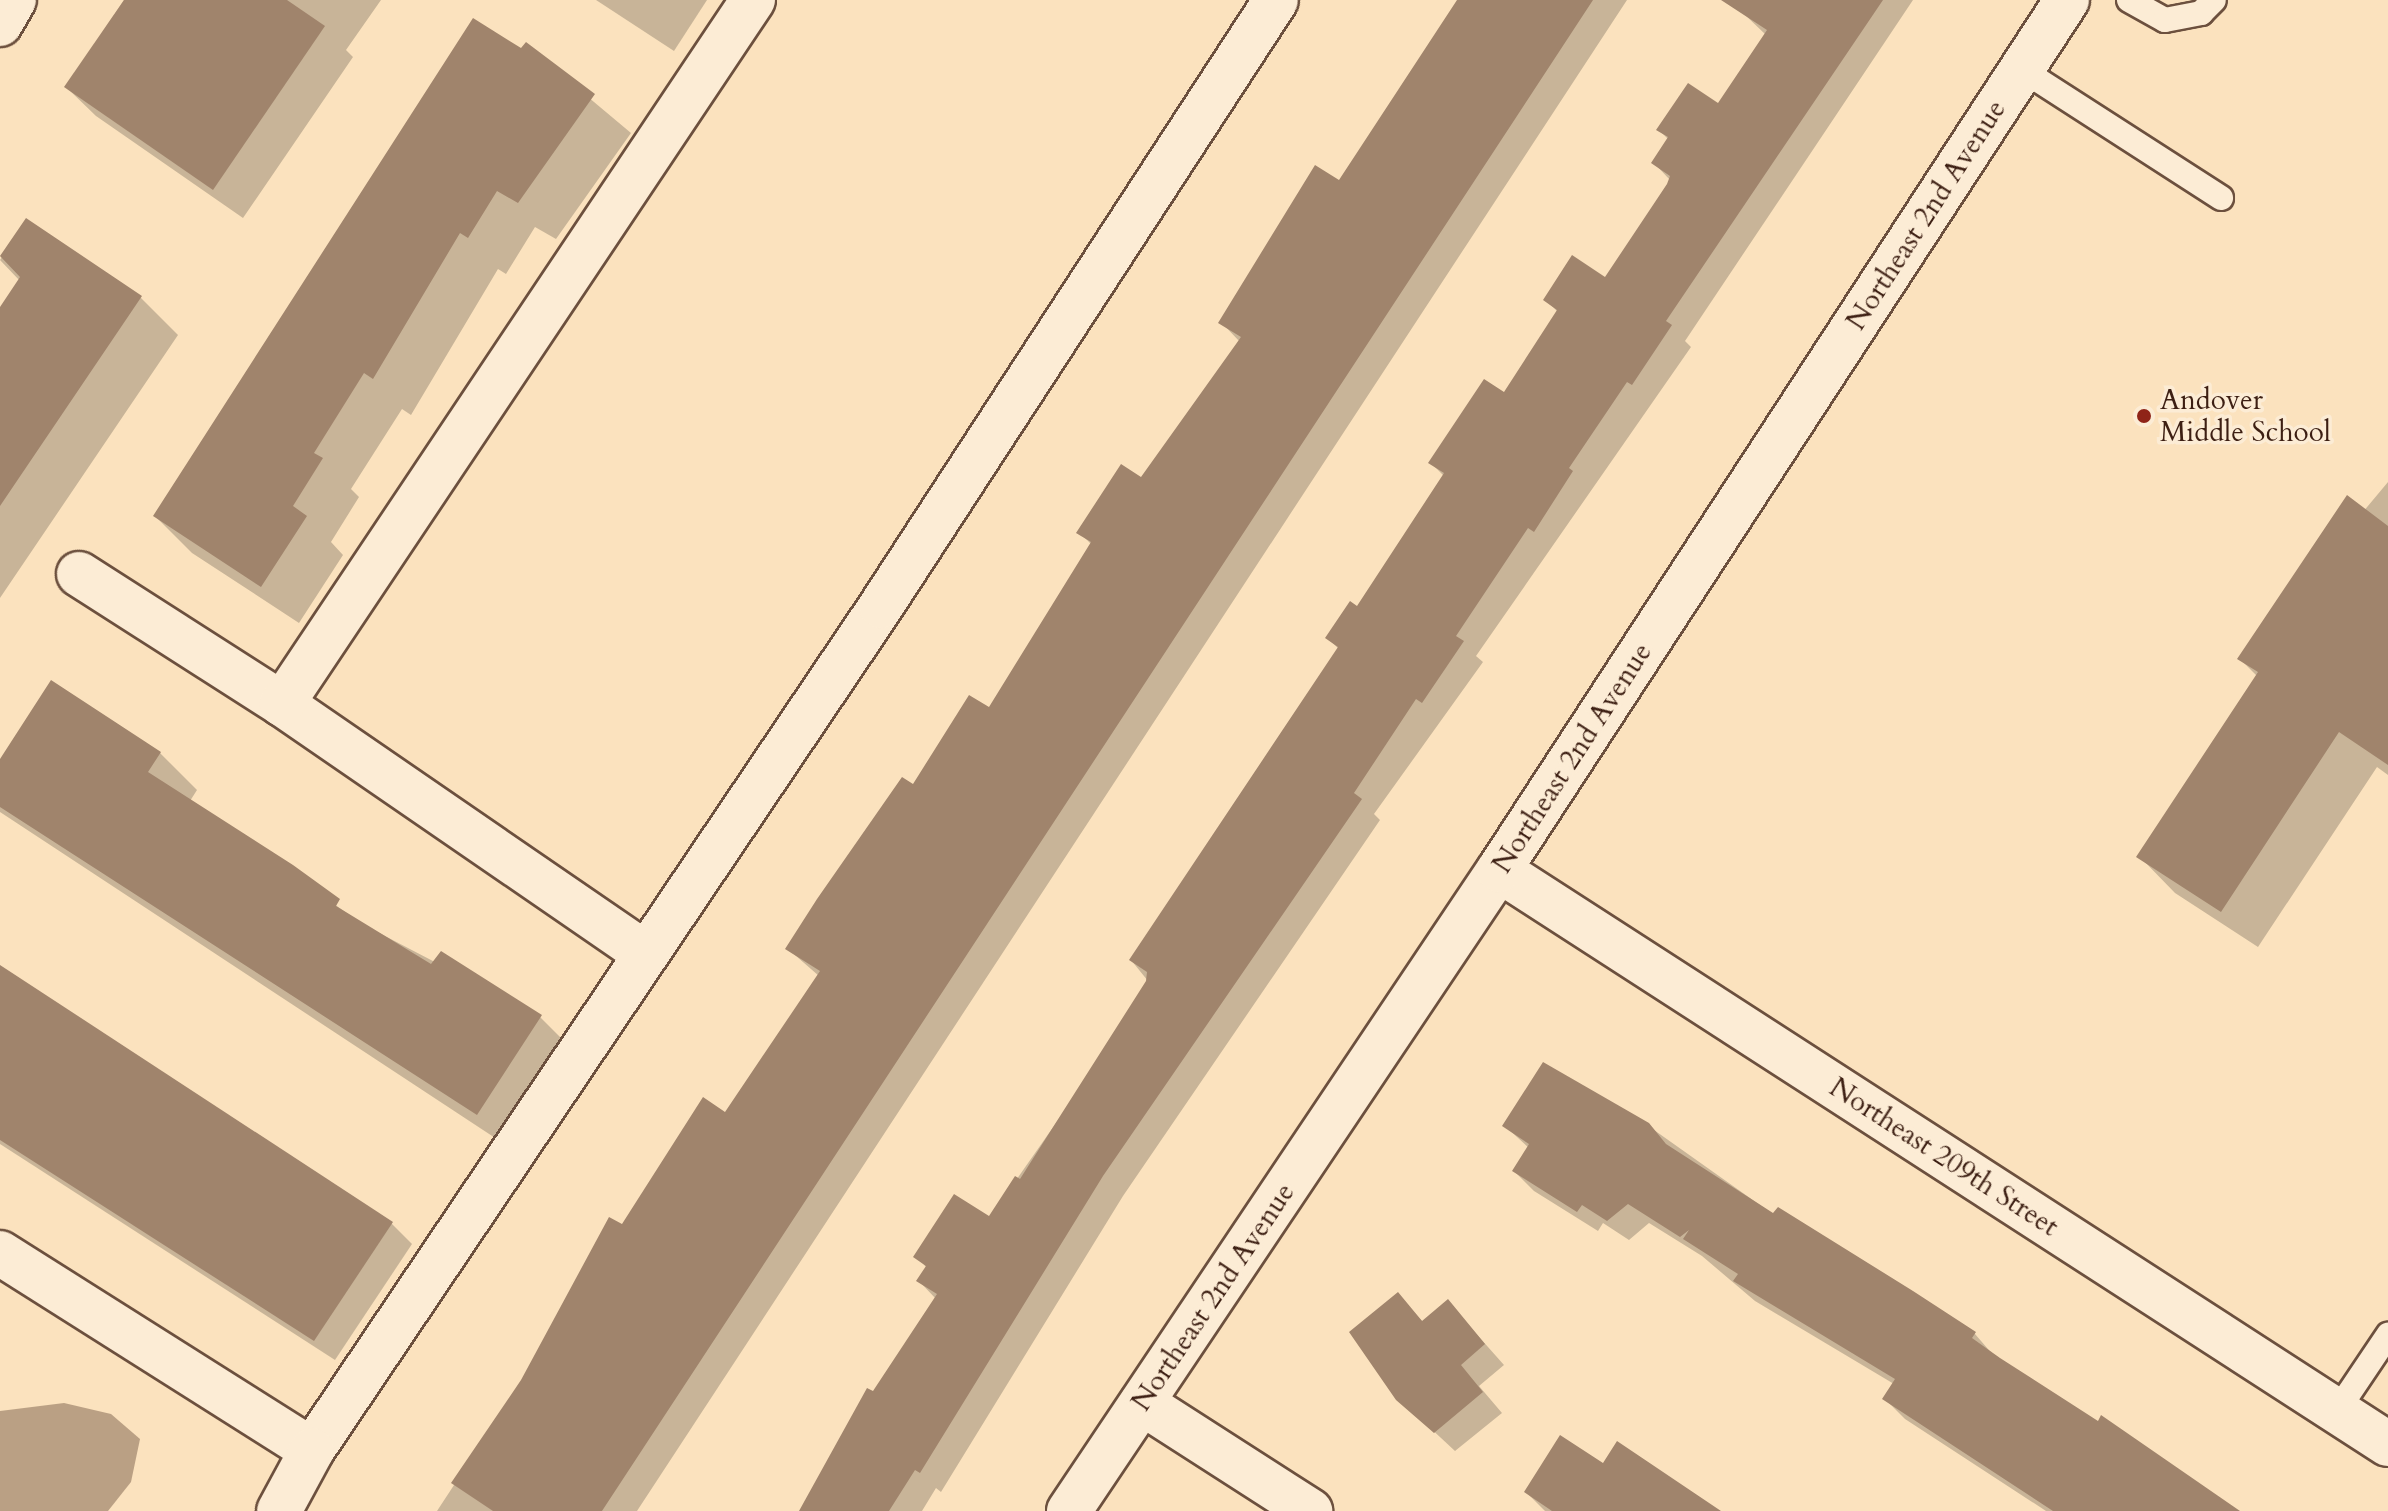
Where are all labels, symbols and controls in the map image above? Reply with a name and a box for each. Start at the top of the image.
street label: Northeast 2nd Avenue [1839,94,2013,336]
place label: Andover Middle School [2160,383,2331,449]
marker: Andover Middle School [2135,407,2153,425]
street label: Northeast 2nd Avenue [1485,637,1659,879]
street label: Northeast 209th Street [1823,1070,2065,1244]
street label: Northeast 2nd Avenue [1124,1177,1302,1417]

